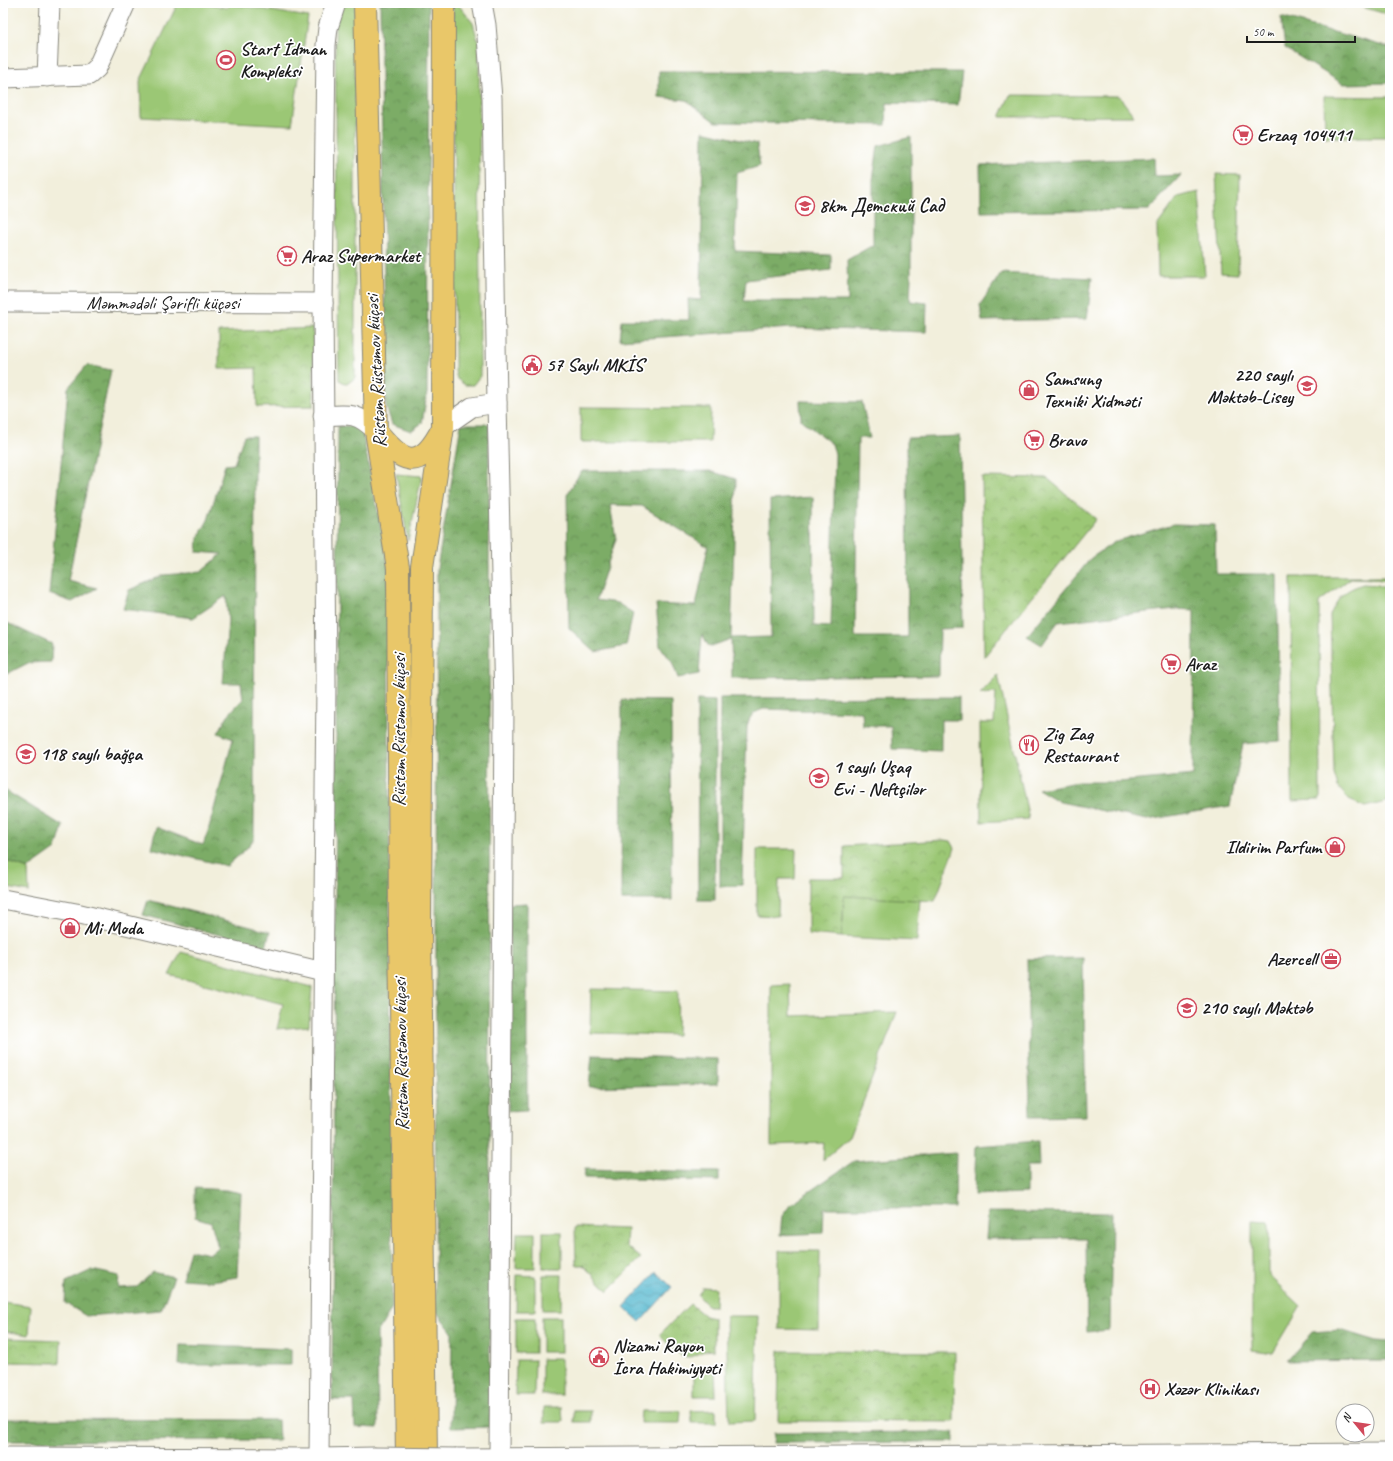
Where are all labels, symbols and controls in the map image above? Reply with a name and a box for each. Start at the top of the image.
scale bar [1247,18,1355,44]
text: 50 m [1253,24,1275,40]
place label: Start İdman Kompleksi [240,37,328,83]
sports icon: Start İdman Kompleksi [215,49,237,71]
place label: Erzaq 104411 [1257,123,1354,147]
supermarket icon: Erzaq 104411 [1232,124,1254,146]
place label: 8km Детский Сад [819,194,946,218]
school or university icon: 8km Детский Сад [794,195,816,217]
place label: Araz Supermarket [301,244,423,268]
supermarket icon: Araz Supermarket [276,245,298,267]
street label: Məmmədəli Şərifli küçəsi [86,291,242,315]
street label: Rüstəm Rüstəmov küçəsi [360,291,392,448]
place label: 57 Saylı MKİS [546,353,648,377]
public building icon: 57 Saylı MKİS [521,354,543,376]
place label: 220 saylı Məktəb-Lisey [1207,363,1295,409]
place label: Samsung Texniki Xidməti [1043,367,1142,413]
school or university icon: 220 saylı Məktəb-Lisey [1296,375,1318,397]
shop icon: Samsung Texniki Xidməti [1018,379,1040,401]
place label: Bravo [1048,428,1088,452]
supermarket icon: Bravo [1023,429,1045,451]
street label: Rüstəm Rüstəmov küçəsi [387,651,411,807]
place label: Araz [1185,652,1218,676]
supermarket icon: Araz [1160,653,1182,675]
place label: Zig Zag Restaurant [1043,722,1120,768]
restaurant icon: Zig Zag Restaurant [1018,734,1040,756]
place label: 118 saylı bağça [40,742,144,766]
school or university icon: 118 saylı bağça [15,743,37,765]
place label: 1 saylı Uşaq Evi - Neftçilər [833,755,927,801]
school or university icon: 1 saylı Uşaq Evi - Neftçilər [808,767,830,789]
place label: Ildirim Parfum [1226,835,1323,859]
shop icon: Ildirim Parfum [1324,836,1346,858]
place label: Mi Moda [84,916,145,940]
shop icon: Mi Moda [59,917,81,939]
place label: Azercell [1267,947,1321,971]
office icon: Azercell [1320,948,1342,970]
street label: Rüstəm Rüstəmov küçəsi [388,975,414,1131]
place label: 210 saylı Məktəb [1201,996,1314,1020]
school or university icon: 210 saylı Məktəb [1176,997,1198,1019]
place label: Nizami Rayon İcra Hakimiyyəti [613,1334,723,1380]
public building icon: Nizami Rayon İcra Hakimiyyəti [588,1346,610,1368]
place label: Xəzər Klinikası [1164,1377,1260,1401]
hospital icon: Xəzər Klinikası [1139,1378,1161,1400]
north arrow [1335,1403,1375,1443]
text: N [1338,1410,1355,1425]

